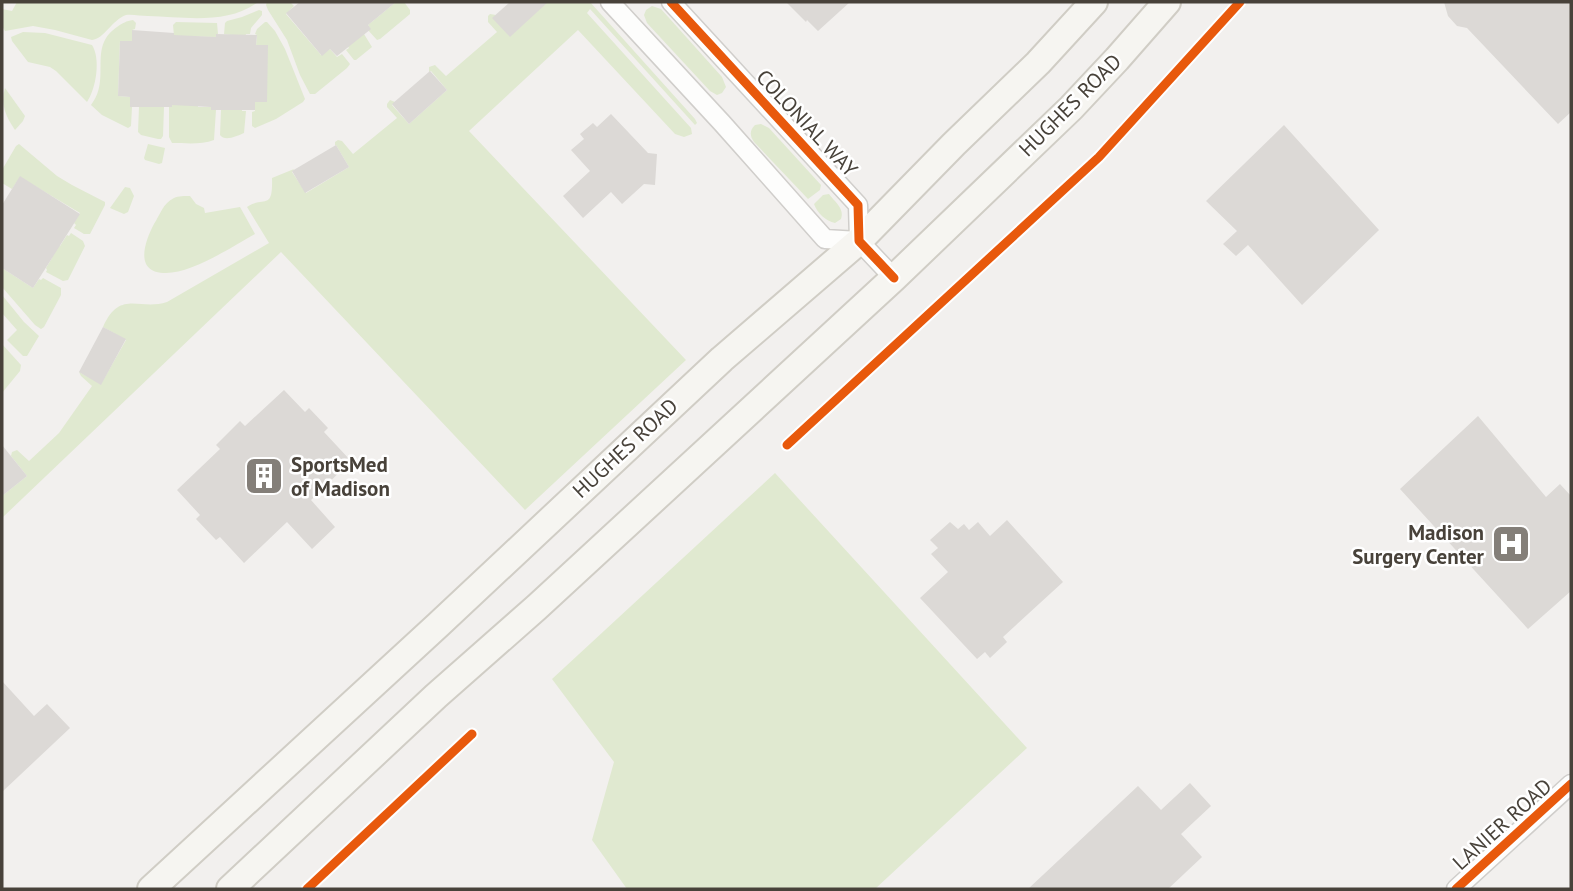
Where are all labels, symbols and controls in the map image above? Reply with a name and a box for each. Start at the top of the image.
street label: HUGHES ROAD [1013,48,1127,162]
street label: COLONIAL WAY [751,64,864,182]
street label: HUGHES ROAD [567,392,683,504]
place label: SportsMed of Madison [291,451,390,502]
building icon: SportsMed of Madison [243,455,285,497]
place label: Madison Surgery Center [1352,519,1485,570]
hospital icon: Madison Surgery Center [1490,523,1532,565]
street label: LANIER ROAD [1447,772,1557,876]

